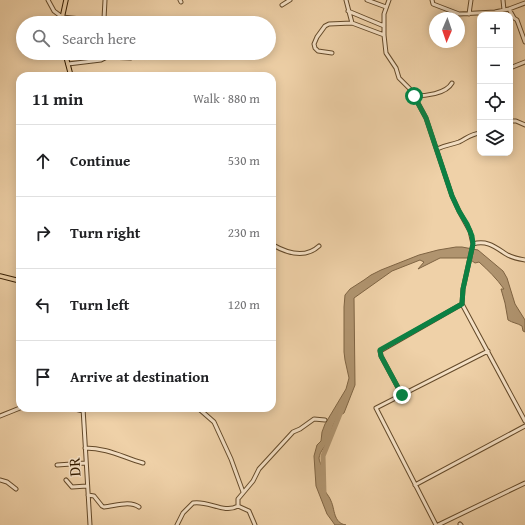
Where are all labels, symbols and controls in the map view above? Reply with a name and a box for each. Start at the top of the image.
north arrow [429,12,465,48]
map controls [477,12,513,156]
button: + [477,12,513,48]
search box [16,16,276,60]
icon: search [30,27,52,49]
text: Search here [62,28,136,49]
button: − [477,48,513,84]
button: locate [477,84,513,120]
text: 11 min [32,86,83,111]
route start [405,87,423,105]
text: Walk · 880 m [193,89,260,108]
button: layers [477,120,513,156]
icon: ahead [32,150,54,172]
text: Continue [70,150,131,171]
text: 530 m [228,151,260,170]
icon: right [32,222,54,244]
text: Turn right [70,222,141,243]
text: 230 m [228,223,260,242]
icon: left [32,294,54,316]
text: Turn left [70,294,129,315]
text: 120 m [228,295,260,314]
icon: arrive [32,366,54,388]
text: Arrive at destination [70,366,209,387]
route end [393,386,411,404]
street label: DR [61,456,86,477]

